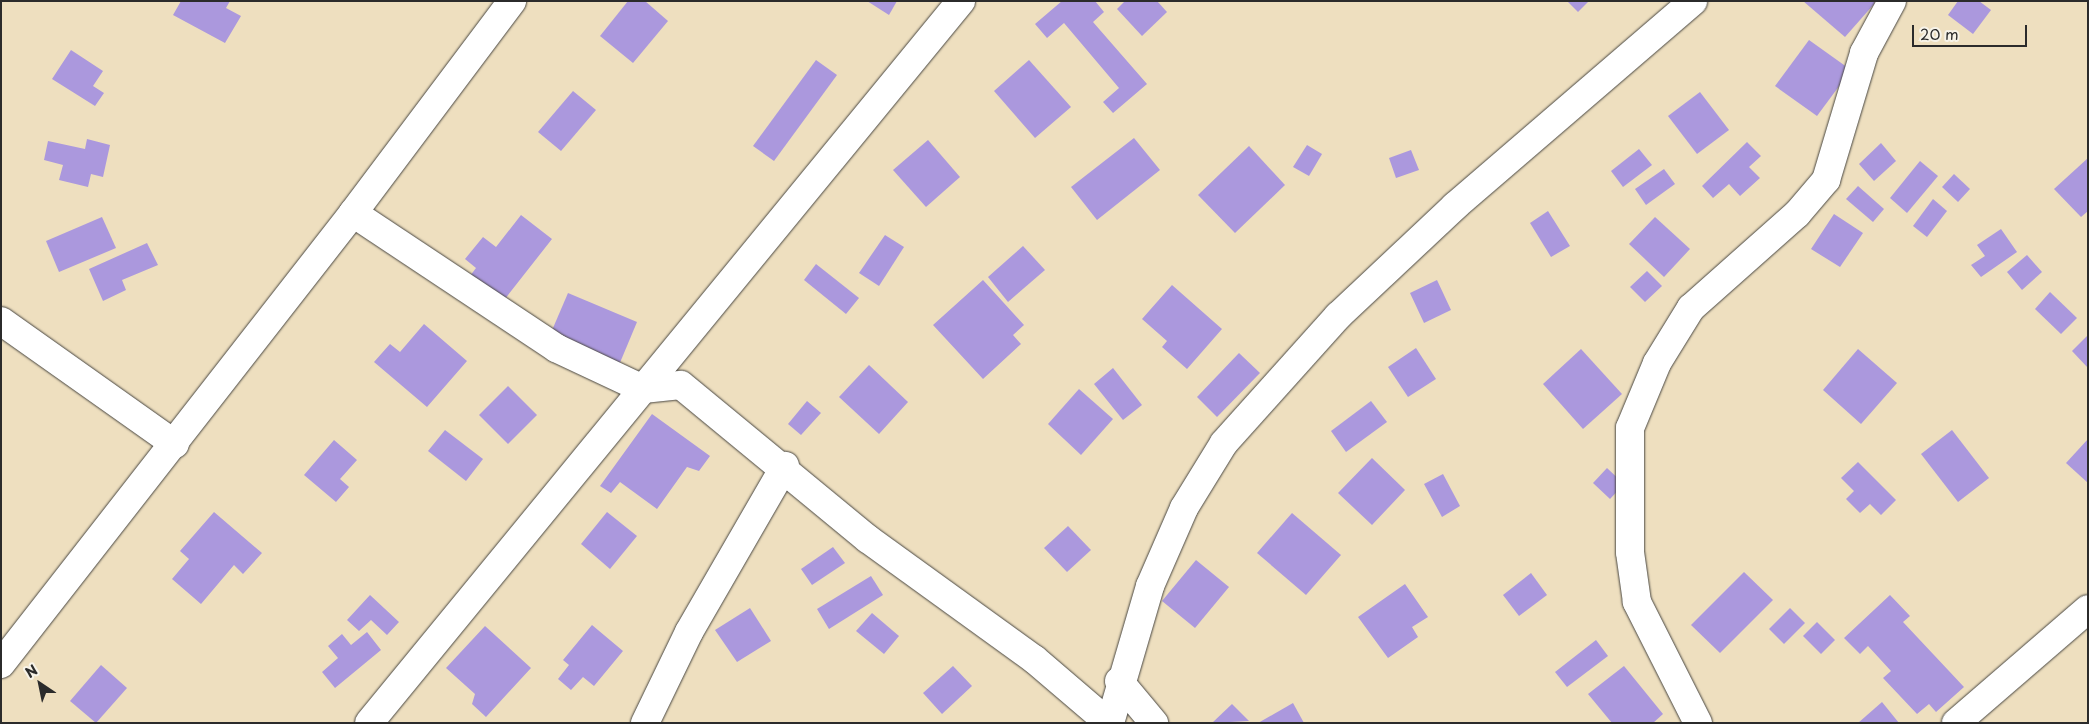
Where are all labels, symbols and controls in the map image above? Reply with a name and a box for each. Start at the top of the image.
scale bar [1914,15,2029,47]
text: 20 m [1920,22,1959,45]
north arrow [15,659,65,709]
text: N [21,659,42,683]

